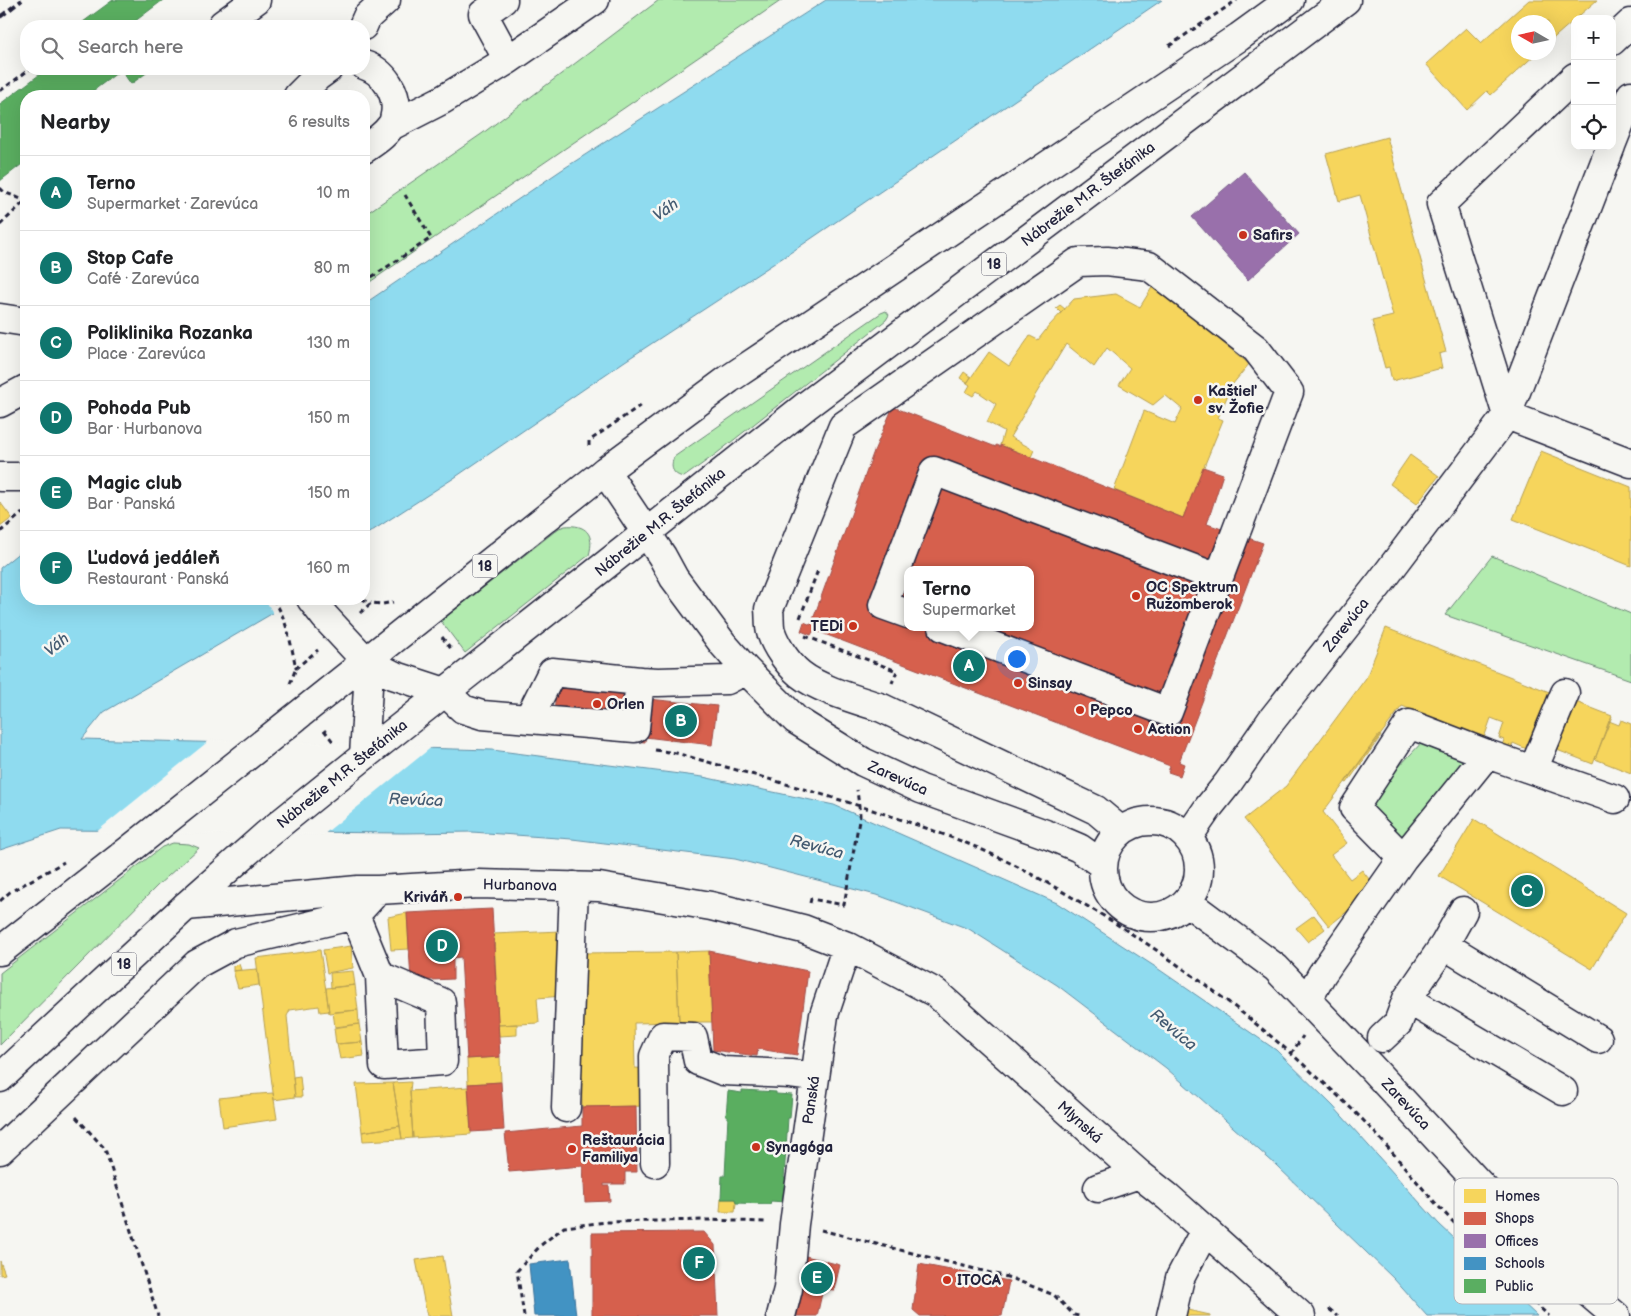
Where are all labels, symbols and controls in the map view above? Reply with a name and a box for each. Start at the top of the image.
north arrow [1511,15,1556,60]
map controls [1571,15,1616,150]
button: + [1571,15,1616,60]
search box [20,20,370,75]
icon: search [38,34,66,62]
text: Search here [78,36,183,59]
button: − [1571,60,1616,105]
button: locate [1571,105,1616,150]
text: Nearby [40,110,110,135]
text: 6 results [288,113,350,132]
street label: Nábrežie M.R. Štefánika [1018,138,1159,251]
text: Terno [87,172,136,195]
text: A [51,184,61,203]
text: 10 m [317,184,350,203]
text: Supermarket · Zarevúca [87,195,258,214]
water label: Váh [650,195,682,226]
place label: Safirs [1253,226,1293,245]
marker: Safirs [1237,229,1249,241]
text: Stop Cafe [87,247,173,270]
road number: 18 [982,252,1006,276]
text: B [50,259,62,278]
text: 80 m [314,259,350,278]
text: Café · Zarevúca [87,270,200,289]
text: Poliklinika Rozanka [87,322,253,345]
text: C [50,334,62,353]
text: 130 m [307,334,350,353]
text: Place · Zarevúca [87,345,206,364]
place label: Kaštieľ sv. Žofie [1208,382,1264,418]
marker: Kaštieľ sv. Žofie [1192,394,1204,406]
text: Pohoda Pub [87,397,191,420]
text: D [50,409,62,428]
text: 150 m [308,409,350,428]
text: Bar · Hurbanova [87,420,202,439]
street label: Nábrežie M.R. Štefánika [591,464,729,581]
text: Magic club [87,472,182,495]
text: E [51,484,61,503]
text: 150 m [308,484,350,503]
text: Bar · Panská [87,495,175,514]
text: Ľudová jedáleň [87,547,220,570]
road number: 18 [472,554,498,578]
text: F [51,559,61,578]
text: 160 m [307,559,350,578]
popup [904,566,1034,631]
text: Restaurant · Panská [87,570,229,589]
text: Terno [922,578,971,601]
place label: OC Spektrum Ružomberok [1146,578,1239,614]
marker: OC Spektrum Ružomberok [1130,590,1142,602]
street label: Zarevúca [1319,594,1373,657]
text: Supermarket [922,601,1016,620]
place label: TEDi [811,617,843,636]
marker: TEDi [847,620,859,632]
water label: Váh [41,629,73,661]
your location [1004,646,1030,672]
pin: A [953,647,985,685]
place label: Sinsay [1028,674,1072,693]
marker: Sinsay [1012,677,1024,689]
place label: Orlen [607,695,645,714]
marker: Orlen [591,698,603,710]
place label: Pepco [1090,701,1133,720]
pin: B [665,702,697,740]
marker: Pepco [1074,704,1086,716]
street label: Nábrežie M.R. Štefánika [273,716,411,833]
place label: Action [1147,720,1191,739]
marker: Action [1132,723,1144,735]
street label: Zarevúca [864,756,931,800]
water label: Revúca [388,790,444,811]
water label: Revúca [788,831,845,864]
pin: C [1511,872,1543,910]
street label: Hurbanova [483,875,557,896]
place label: Kriváň [404,888,448,907]
marker: Kriváň [452,891,464,903]
pin: D [426,927,458,965]
road number: 18 [112,952,136,976]
water label: Revúca [1146,1005,1200,1055]
street label: Zarevúca [1376,1074,1434,1134]
street label: Panská [799,1075,824,1126]
street label: Mlynská [1053,1097,1106,1148]
place label: Reštaurácia Familiya [582,1131,665,1167]
place label: Synagóga [766,1138,833,1157]
marker: Synagóga [750,1141,762,1153]
marker: Reštaurácia Familiya [566,1143,578,1155]
legend [1454,1178,1618,1304]
text: Homes [1495,1188,1540,1205]
text: Shops [1495,1210,1534,1227]
text: Offices [1495,1233,1538,1250]
pin: F [683,1244,715,1282]
text: Schools [1495,1255,1545,1272]
pin: E [801,1259,833,1297]
place label: ITOCA [957,1271,1002,1290]
marker: ITOCA [941,1274,953,1286]
text: Public [1495,1278,1533,1295]

